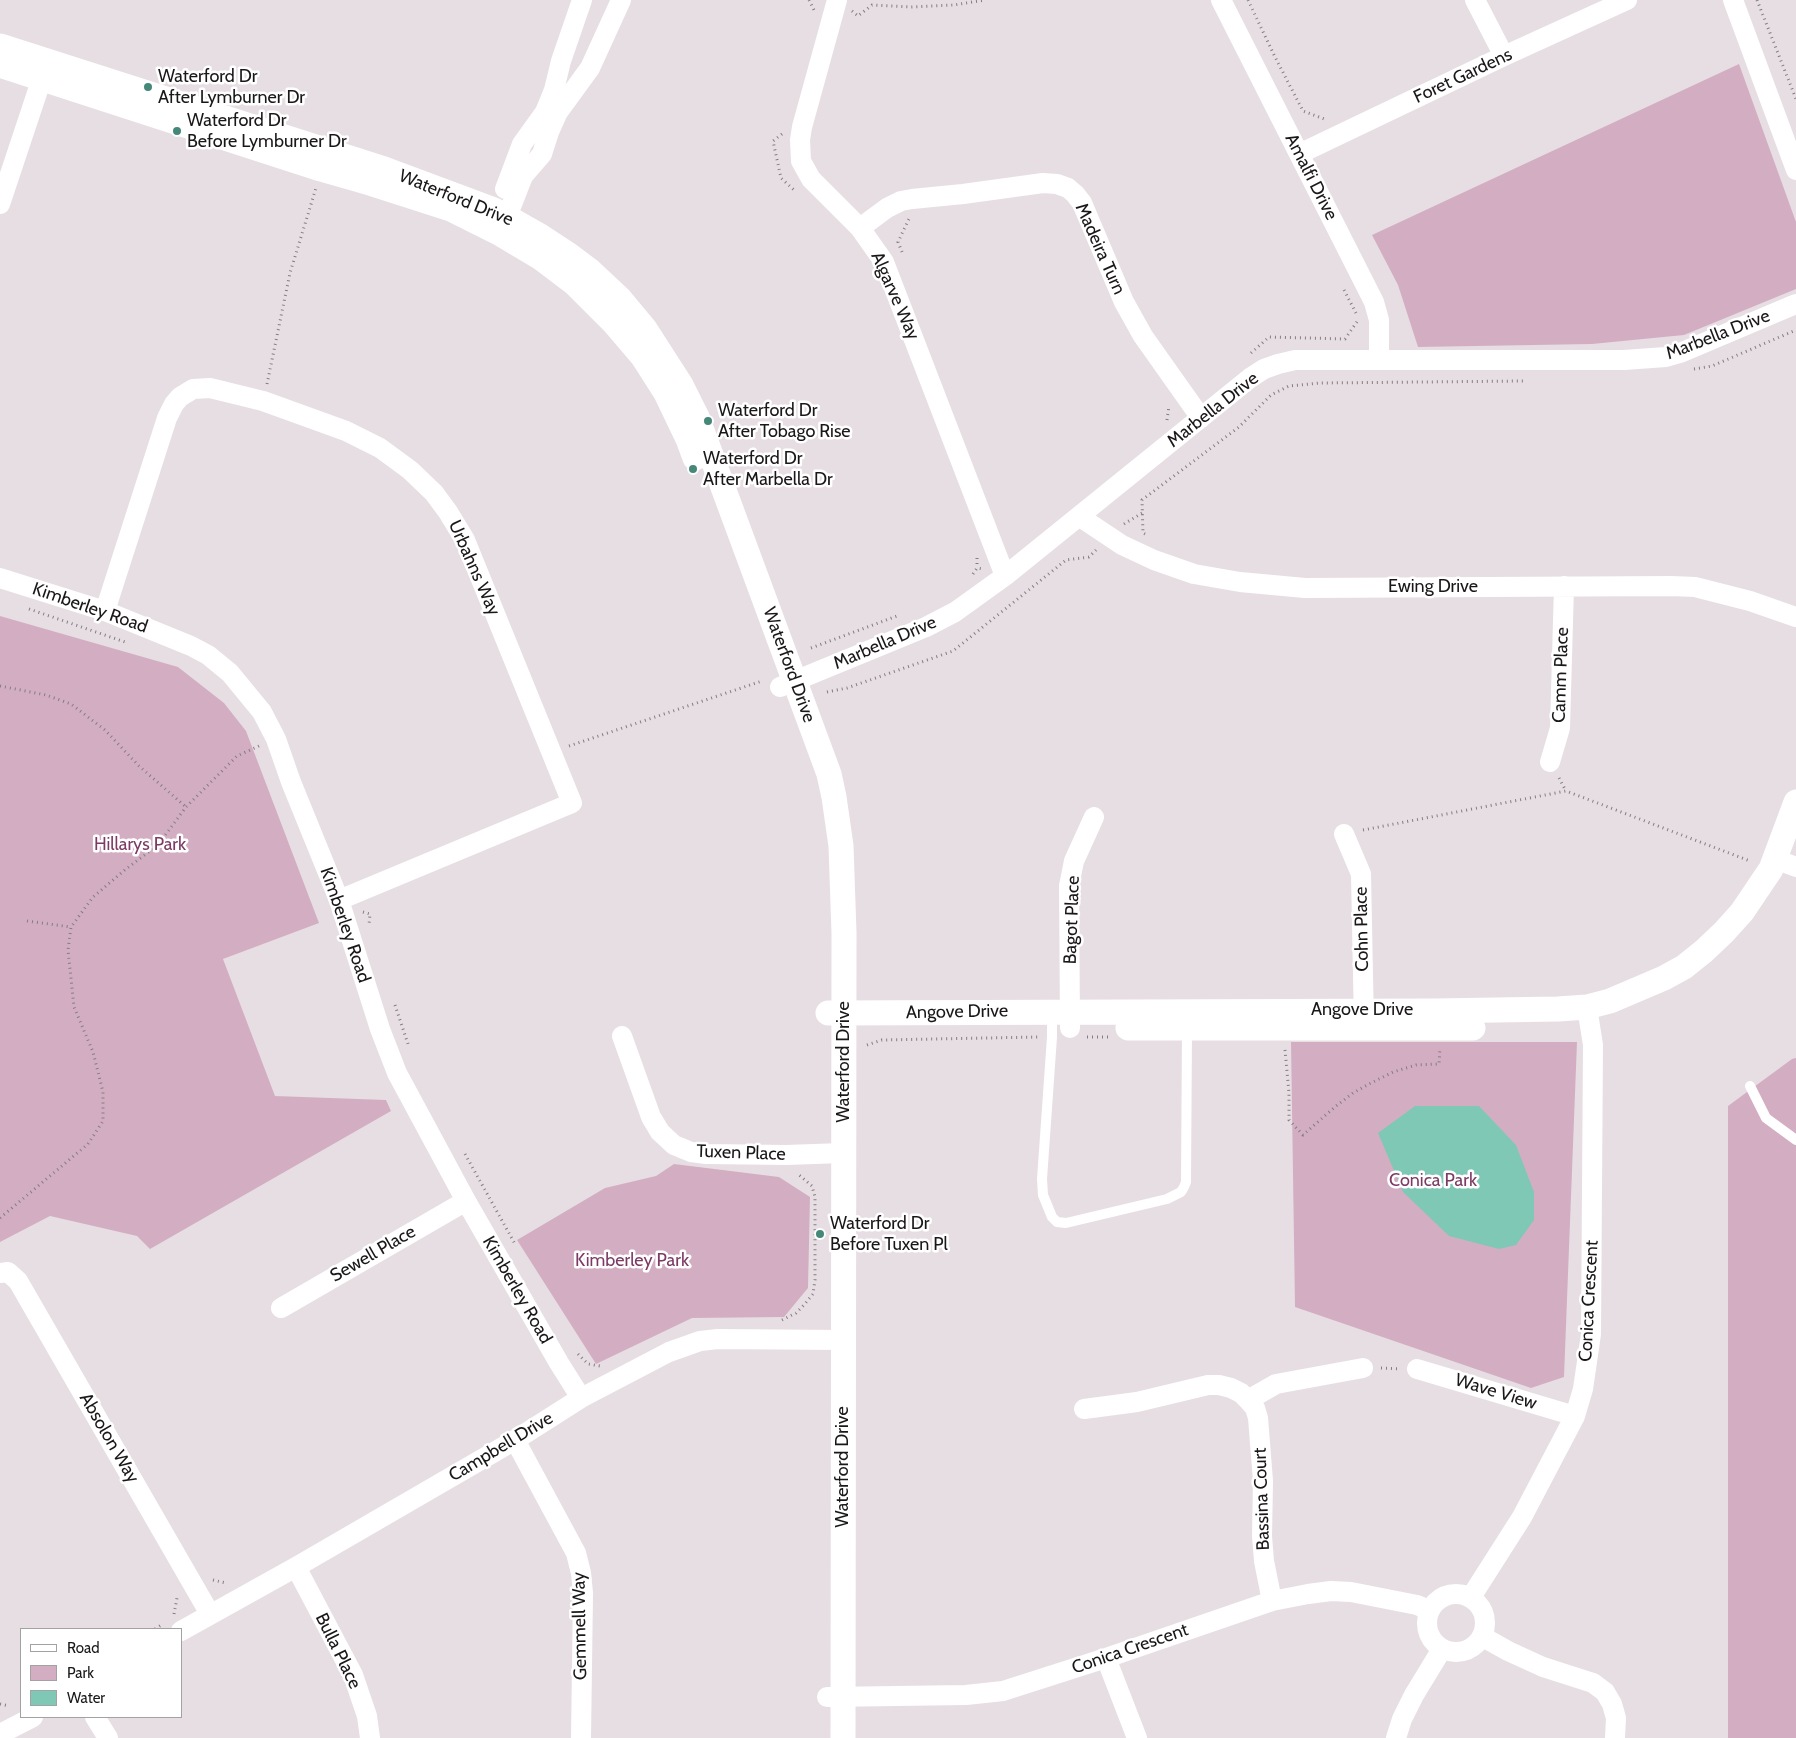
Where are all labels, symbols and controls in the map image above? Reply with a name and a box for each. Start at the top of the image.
street label: Foret Gardens [1410,44,1516,108]
place label: Waterford Dr After Lymburner Dr [158,66,305,108]
marker: Waterford Dr After Lymburner Dr [142,81,154,93]
place label: Waterford Dr Before Lymburner Dr [187,110,347,152]
marker: Waterford Dr Before Lymburner Dr [171,125,183,137]
street label: Amalfi Drive [1280,130,1342,224]
street label: Waterford Drive [396,165,516,231]
street label: Madeira Turn [1070,200,1130,298]
street label: Algarve Way [866,249,924,343]
street label: Marbella Drive [1663,305,1773,365]
street label: Marbella Drive [1163,368,1263,452]
place label: Waterford Dr After Tobago Rise [718,400,851,442]
marker: Waterford Dr After Tobago Rise [702,415,714,427]
place label: Waterford Dr After Marbella Dr [703,448,833,490]
marker: Waterford Dr After Marbella Dr [687,463,699,475]
street label: Urbahns Way [443,517,505,619]
street label: Ewing Drive [1388,576,1478,598]
street label: Kimberley Road [29,578,151,638]
street label: Waterford Drive [758,604,820,726]
street label: Marbella Drive [830,612,940,674]
street label: Camm Place [1549,627,1573,723]
park label: Hillarys Park [94,834,186,856]
street label: Kimberley Road [315,864,375,986]
street label: Bagot Place [1060,875,1084,965]
street label: Cohn Place [1350,886,1374,972]
street label: Angove Drive [1311,999,1413,1021]
street label: Angove Drive [906,1000,1008,1024]
street label: Waterford Drive [833,1001,855,1123]
street label: Tuxen Place [696,1141,786,1165]
park label: Conica Park [1389,1170,1477,1192]
place label: Waterford Dr Before Tuxen Pl [830,1213,948,1256]
street label: Sewell Place [327,1221,419,1287]
marker: Waterford Dr Before Tuxen Pl [814,1228,826,1240]
street label: Kimberley Road [478,1232,556,1348]
street label: Conica Crescent [1575,1240,1603,1362]
park label: Kimberley Park [575,1250,689,1272]
street label: Wave View [1452,1369,1540,1415]
street label: Absolon Way [75,1389,143,1487]
street label: Waterford Drive [832,1406,854,1528]
street label: Campbell Drive [445,1407,557,1487]
street label: Bassina Court [1249,1447,1275,1551]
street label: Gemmell Way [568,1572,592,1680]
street label: Bulla Place [310,1610,366,1692]
street label: Conica Crescent [1069,1619,1191,1679]
legend [20,1628,182,1718]
text: Road [67,1639,100,1657]
text: Park [67,1664,94,1682]
text: Water [67,1689,105,1707]

